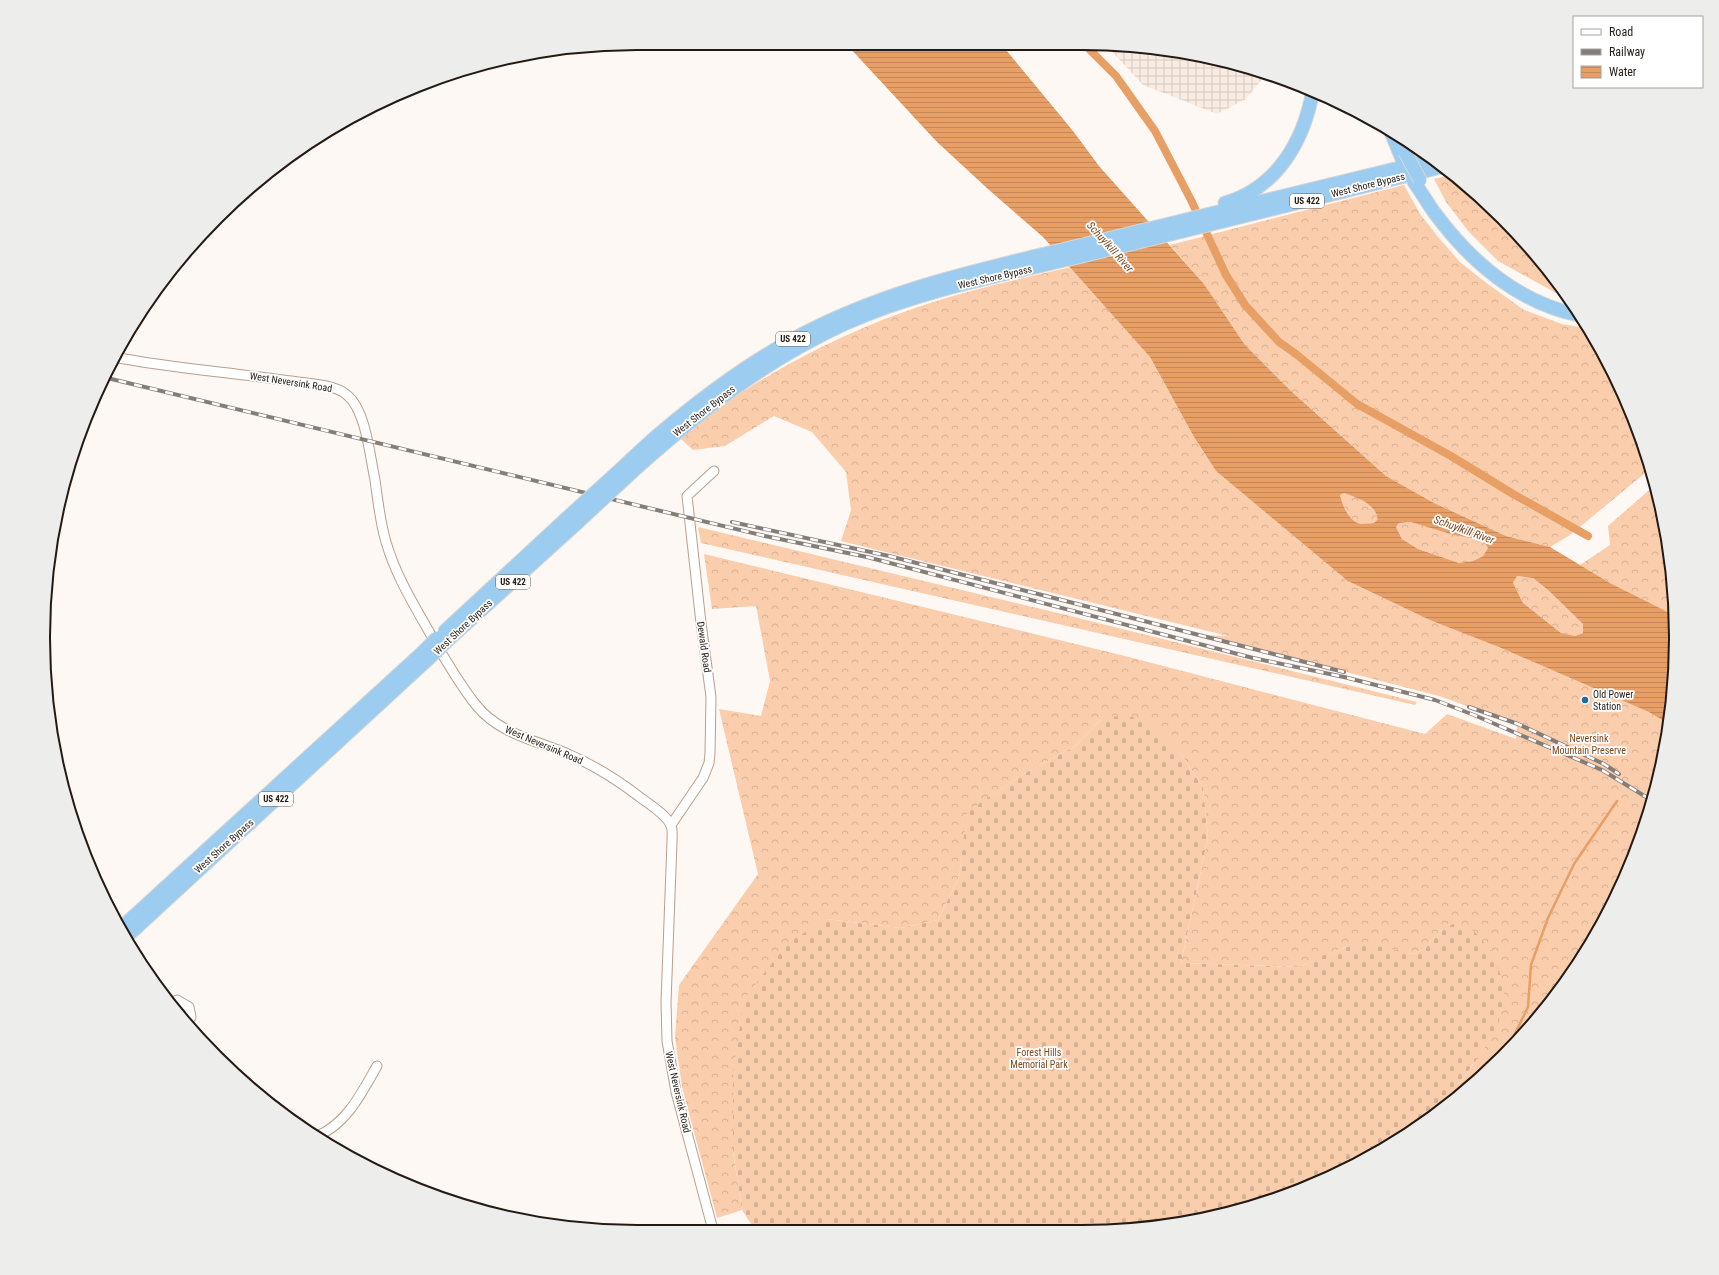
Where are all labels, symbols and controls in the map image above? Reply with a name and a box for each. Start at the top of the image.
legend [1573,16,1703,88]
text: Road [1609,25,1633,39]
text: Railway [1609,45,1645,59]
text: Water [1609,65,1637,79]
street label: West Shore Bypass [1330,170,1406,199]
road number: US 422 [1290,194,1324,208]
water label: Schuylkill River [1084,219,1136,275]
street label: West Shore Bypass [957,263,1033,291]
road number: US 422 [776,332,810,346]
street label: West Neversink Road [249,370,333,394]
street label: West Shore Bypass [671,383,737,439]
water label: Schuylkill River [1432,513,1497,547]
road number: US 422 [496,575,530,589]
street label: West Shore Bypass [432,597,495,657]
street label: Dewald Road [695,621,713,673]
place label: Old Power Station [1593,689,1633,712]
marker: Old Power Station [1580,695,1590,705]
street label: West Neversink Road [503,724,585,766]
park label: Neversink Mountain Preserve [1552,733,1626,756]
road number: US 422 [259,792,293,806]
street label: West Shore Bypass [192,816,256,875]
park label: Forest Hills Memorial Park [1010,1047,1068,1070]
street label: West Neversink Road [663,1050,693,1134]

